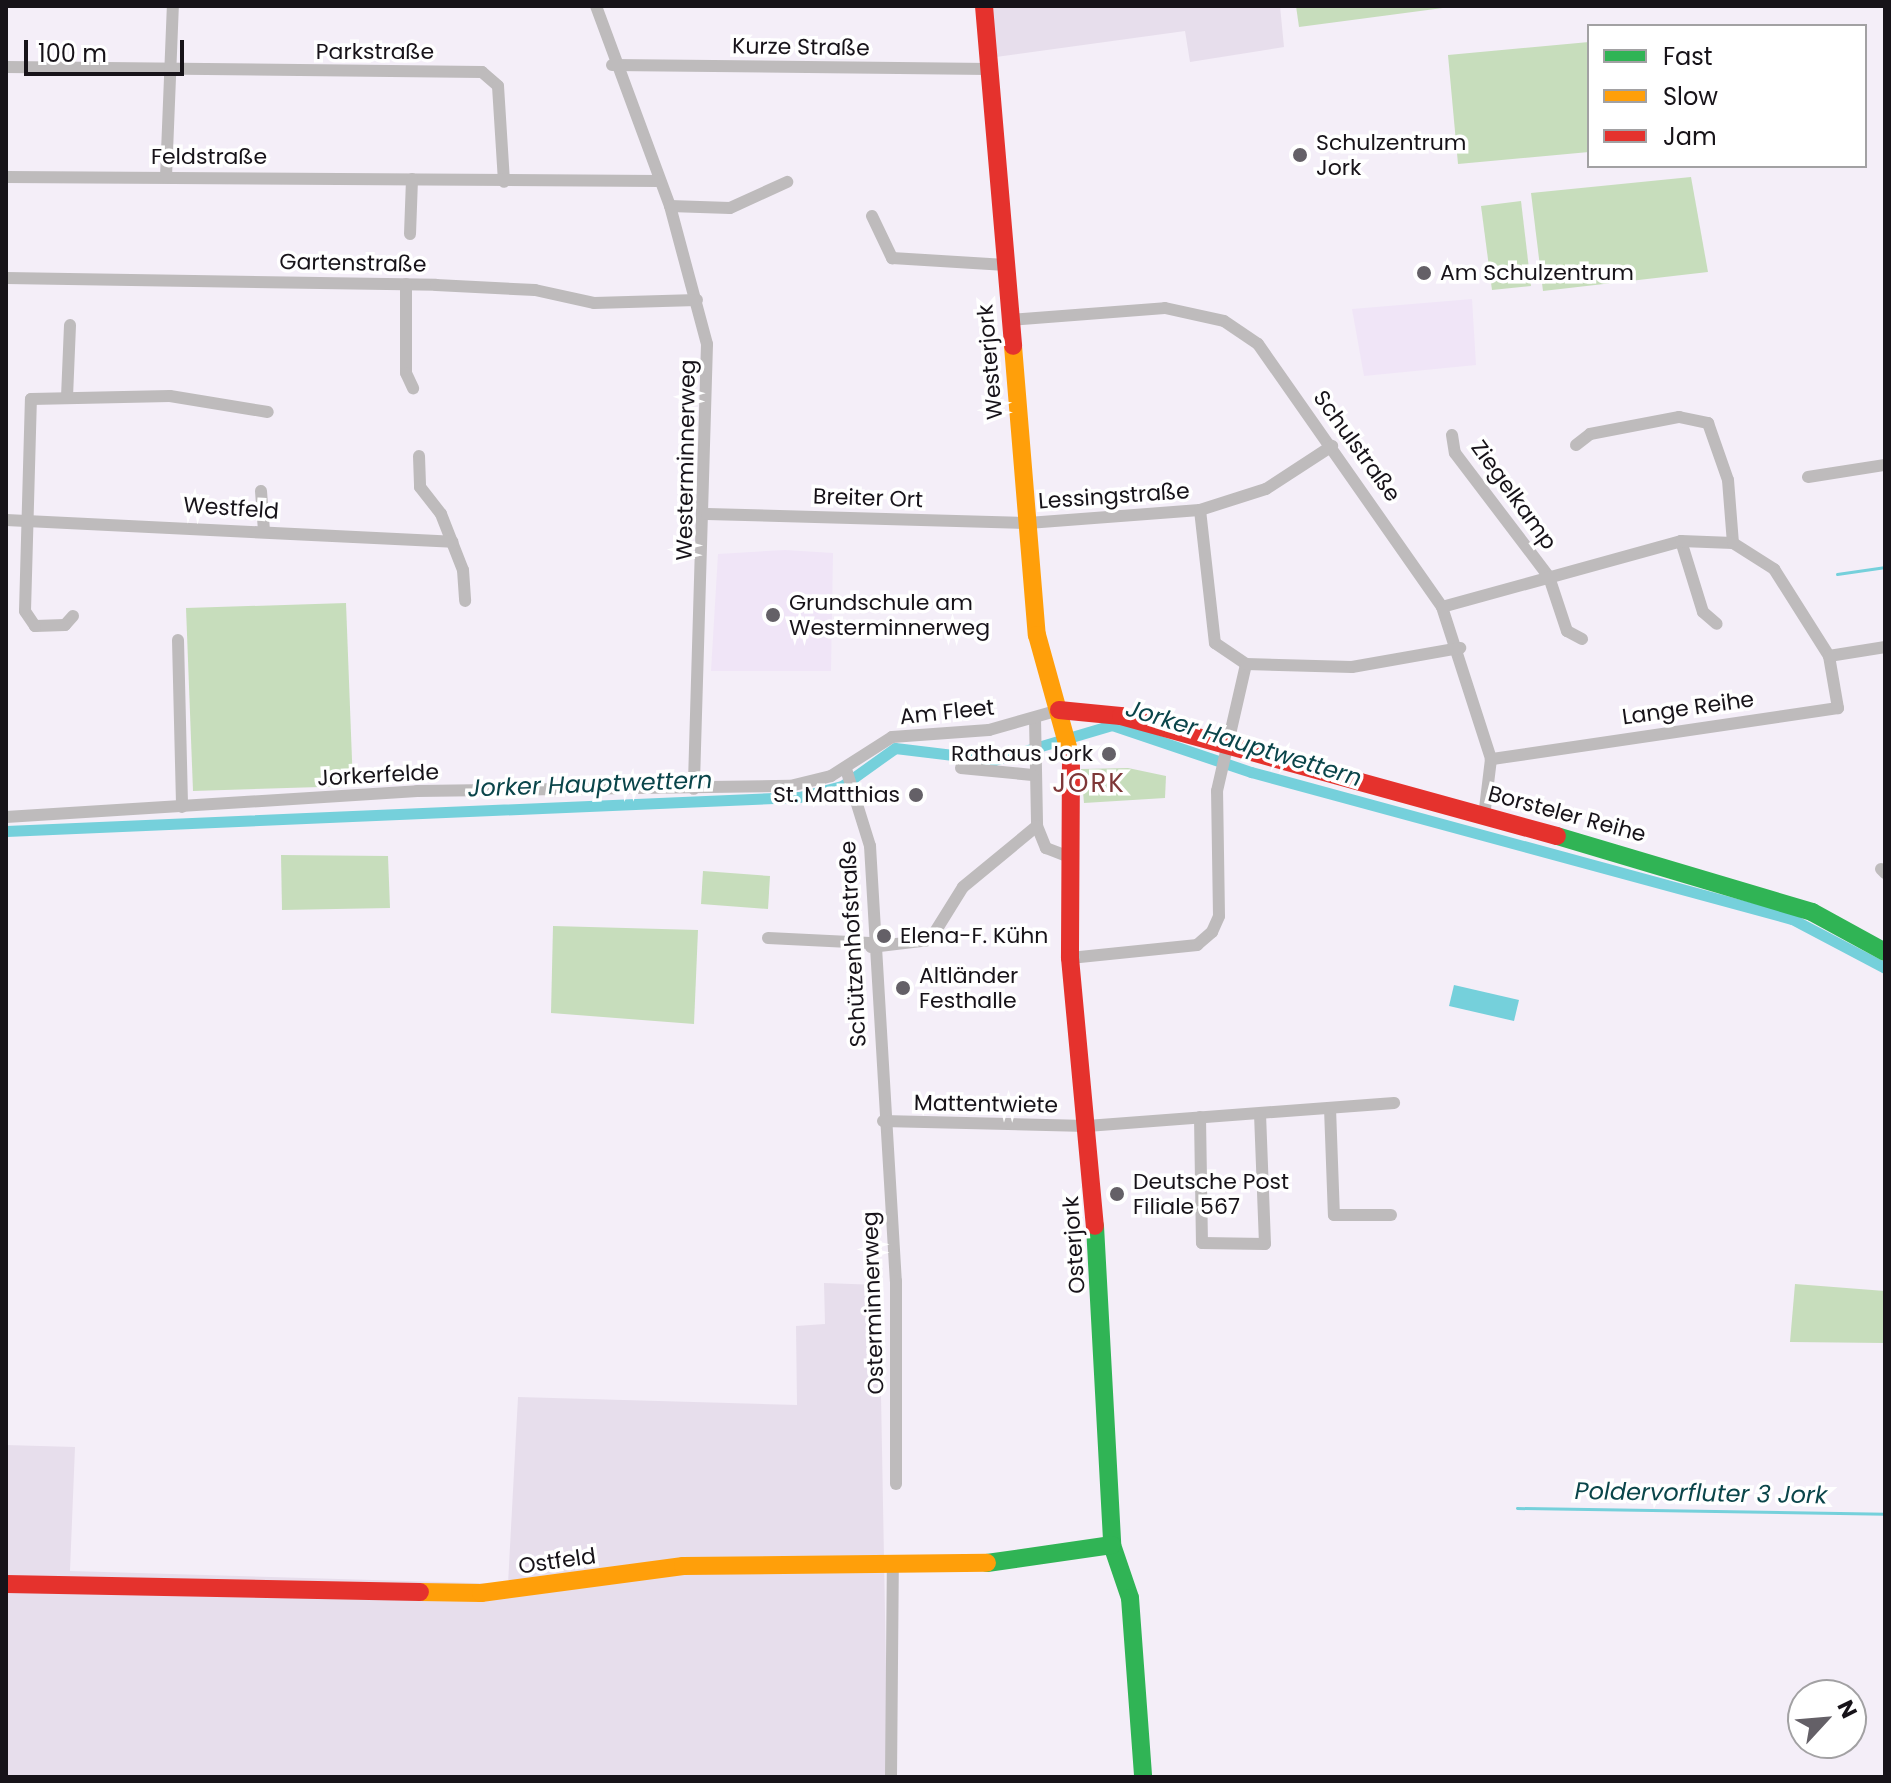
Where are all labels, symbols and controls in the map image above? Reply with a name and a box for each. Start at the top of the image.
scale bar [28,24,188,74]
legend [1587,24,1867,168]
street label: Kurze Straße [732,33,870,61]
text: 100 m [38,37,107,70]
street label: Parkstraße [316,39,434,65]
text: Fast [1663,40,1713,73]
text: Slow [1663,80,1718,113]
text: Jam [1663,120,1717,153]
place label: Schulzentrum Jork [1316,129,1467,180]
street label: Feldstraße [151,144,267,170]
marker: Schulzentrum Jork [1291,146,1309,164]
street label: Gartenstraße [279,249,427,277]
place label: Am Schulzentrum [1440,260,1634,286]
marker: Am Schulzentrum [1415,264,1433,282]
street label: Westerjork [972,303,1008,421]
street label: Westerminnerweg [671,359,701,561]
street label: Schulstraße [1308,385,1406,507]
street label: Ziegelkamp [1466,435,1562,555]
street label: Lessingstraße [1037,478,1191,514]
street label: Breiter Ort [813,483,923,513]
street label: Westfeld [182,491,280,525]
place label: Grundschule am Westerminnerweg [789,589,990,640]
marker: Grundschule am Westerminnerweg [764,606,782,624]
street label: Lange Reihe [1620,686,1756,730]
water label: Jorker Hauptwettern [1123,693,1365,793]
street label: Am Fleet [898,694,996,730]
place label: Rathaus Jork [951,741,1093,767]
marker: Rathaus Jork [1100,745,1118,763]
street label: Jorkerfelde [316,759,440,791]
water label: Jorker Hauptwettern [467,765,713,803]
district label: JORK [1052,768,1126,800]
street label: Borsteler Reihe [1485,780,1649,848]
place label: St. Matthias [773,782,900,808]
marker: St. Matthias [907,786,925,804]
street label: Schützenhofstraße [834,840,872,1048]
place label: Elena-F. Kühn [900,923,1048,949]
marker: Elena-F. Kühn [875,927,893,945]
place label: Altländer Festhalle [919,962,1018,1014]
marker: Altländer Festhalle [894,979,912,997]
street label: Mattentwiete [914,1090,1058,1118]
place label: Deutsche Post Filiale 567 [1133,1168,1289,1220]
marker: Deutsche Post Filiale 567 [1108,1185,1126,1203]
street label: Osterjork [1057,1195,1091,1295]
street label: Osterminnerweg [857,1211,889,1395]
water label: Poldervorfluter 3 Jork [1574,1476,1828,1510]
street label: Ostfeld [517,1543,597,1579]
north arrow [1787,1679,1867,1759]
text: N [1830,1695,1865,1723]

